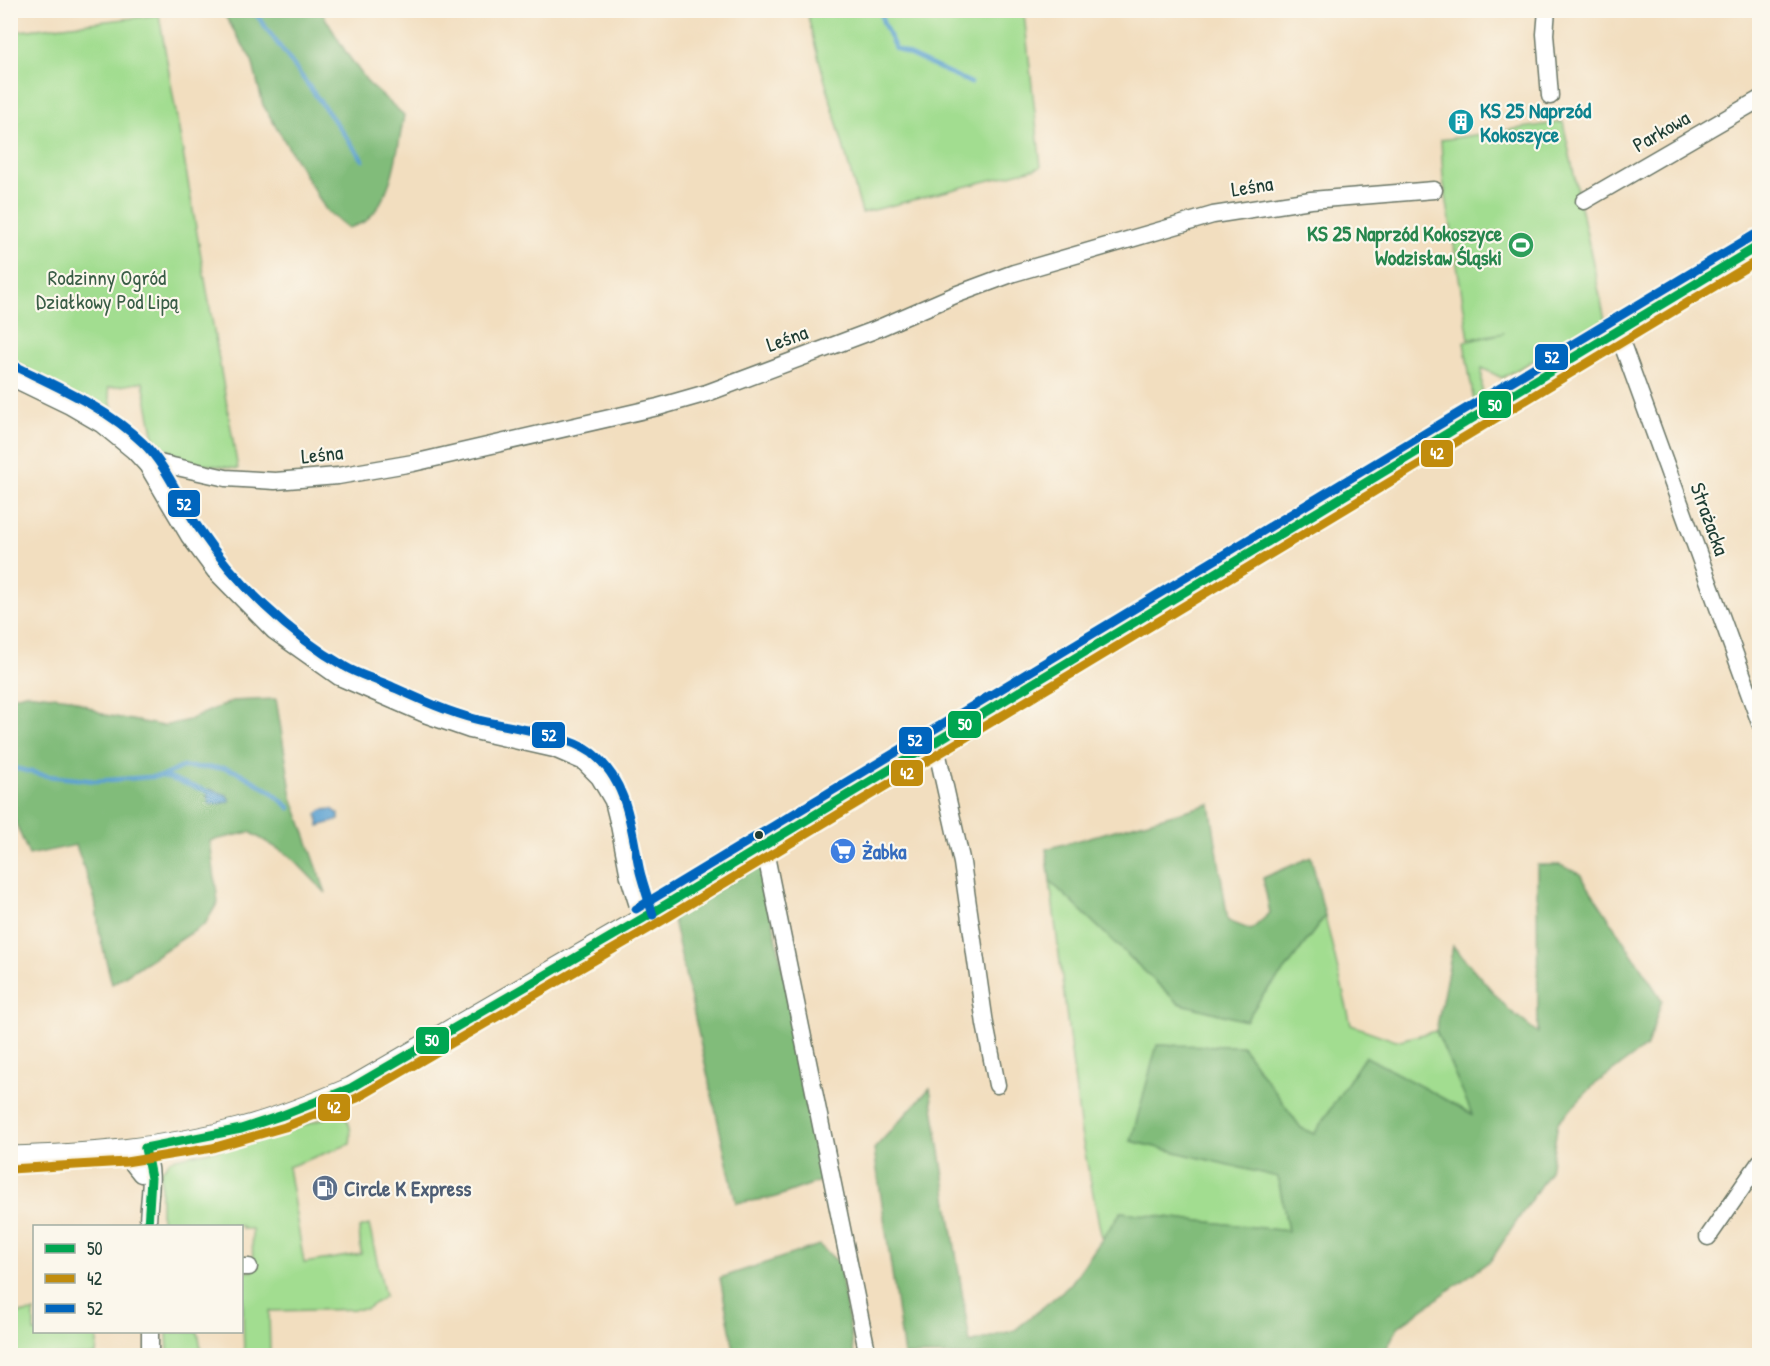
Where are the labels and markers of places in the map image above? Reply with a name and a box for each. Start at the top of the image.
place label: KS 25 Naprzód Kokoszyce [1480,96,1592,150]
building icon: KS 25 Naprzód Kokoszyce [1446,107,1476,137]
place label: KS 25 Naprzód Kokoszyce Wodzisław Śląski [1307,219,1503,272]
sports icon: KS 25 Naprzód Kokoszyce Wodzisław Śląski [1506,230,1536,260]
unlabelled marker [753,829,765,841]
supermarket icon: Żabka [828,836,858,866]
place label: Żabka [862,837,907,866]
fuel station icon: Circle K Express [310,1173,340,1203]
place label: Circle K Express [344,1174,471,1204]

